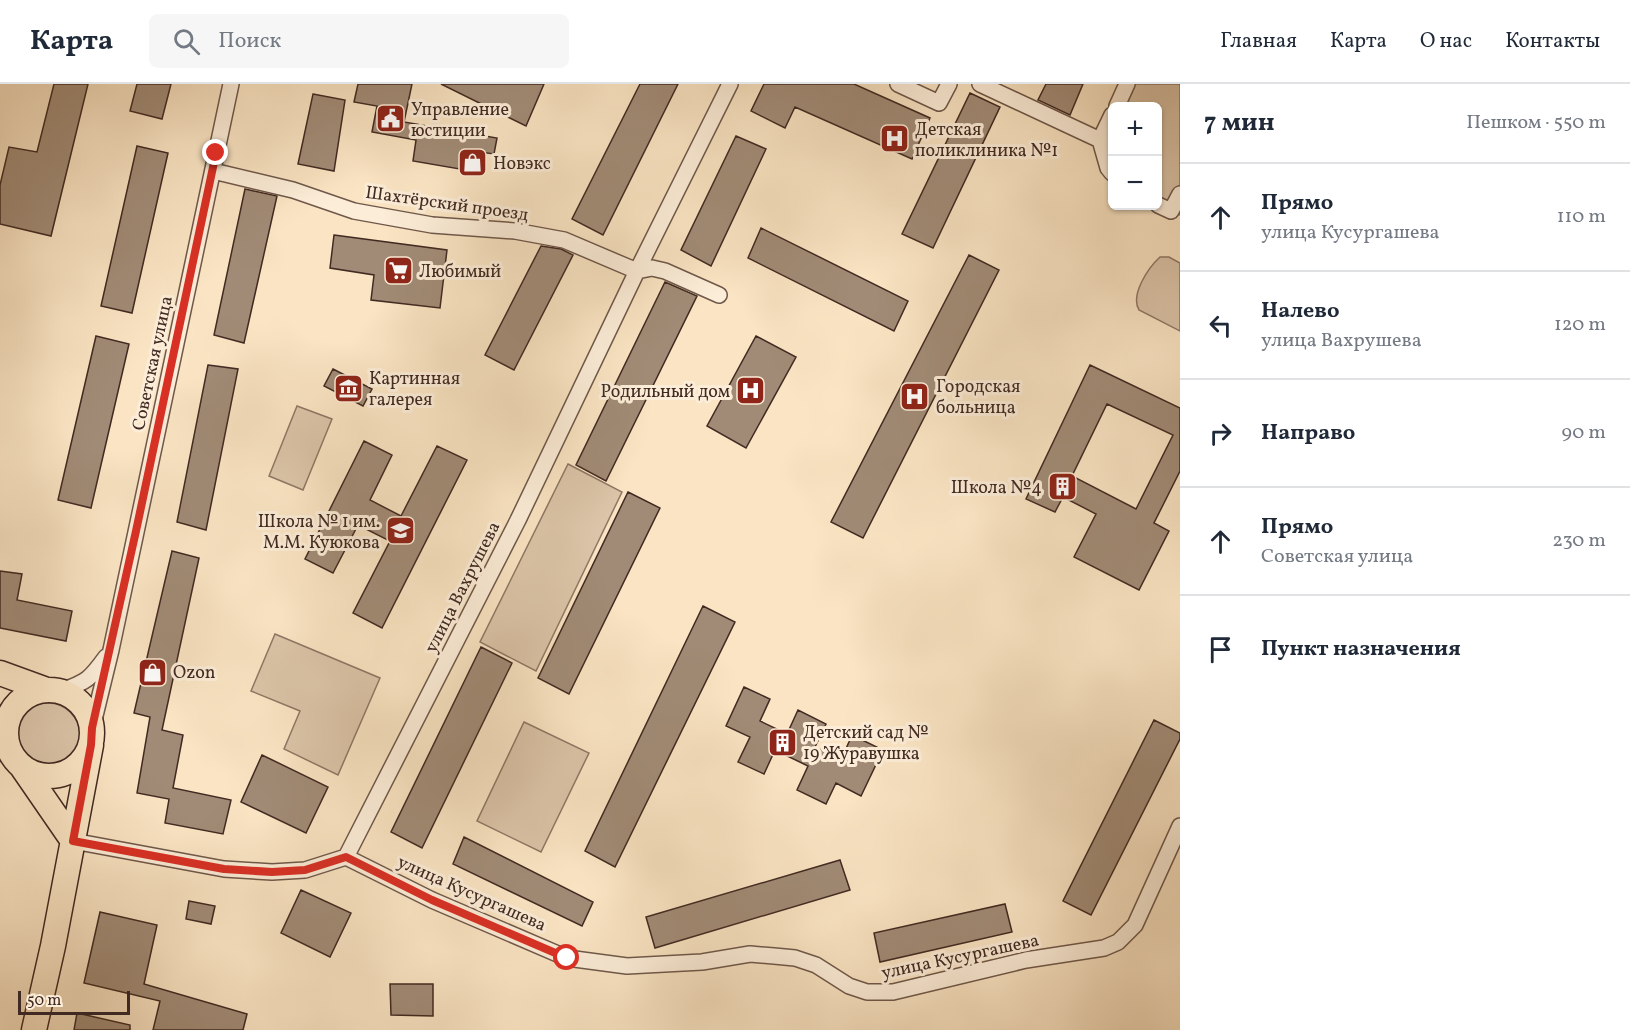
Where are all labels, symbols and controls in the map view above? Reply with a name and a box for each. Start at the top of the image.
search box [149,14,569,68]
text: Карта [30,22,113,61]
icon: search [170,25,203,58]
text: Поиск [218,26,281,57]
text: Главная [1220,27,1297,56]
text: Карта [1330,27,1387,56]
text: О нас [1420,27,1472,56]
text: Контакты [1505,27,1600,56]
place label: Управление юстиции [411,98,509,144]
map controls [1108,102,1162,210]
button: + [1108,102,1162,156]
public building icon: Управление юстиции [374,103,406,135]
text: 7 мин [1204,105,1275,141]
text: Пешком · 550 m [1466,109,1606,137]
place label: Детская поликлиника №1 [915,118,1058,164]
hospital icon: Детская поликлиника №1 [878,123,910,155]
route end [202,139,228,165]
shop icon: Новэкс [456,147,488,179]
place label: Новэкс [493,152,551,177]
button: − [1108,156,1162,210]
street label: Шахтёрский проезд [364,181,530,228]
text: Прямо [1261,188,1333,219]
icon: ahead [1204,201,1237,234]
text: 110 m [1557,203,1606,231]
text: улица Кусургашева [1261,219,1440,247]
supermarket icon: Любимый [382,255,414,287]
place label: Любимый [419,260,501,285]
street label: Советская улица [127,294,180,433]
text: Налево [1261,296,1340,327]
icon: left [1204,309,1237,342]
text: 120 m [1554,311,1606,339]
text: улица Вахрушева [1261,327,1422,355]
place label: Картинная галерея [369,367,460,413]
museum icon: Картинная галерея [332,372,364,404]
hospital icon: Родильный дом [735,375,767,407]
place label: Городская больница [936,375,1020,421]
place label: Родильный дом [601,380,730,405]
hospital icon: Городская больница [899,380,931,412]
icon: right [1204,417,1237,450]
text: Направо [1261,418,1355,449]
text: 90 m [1562,419,1606,447]
building icon: Школа №4 [1047,471,1079,503]
place label: Школа №4 [951,476,1042,501]
place label: Школа № 1 им. М.М. Куюкова [258,510,380,556]
text: Прямо [1261,512,1333,543]
school or university icon: Школа № 1 им. М.М. Куюкова [385,515,417,547]
street label: улица Вахрушева [419,518,507,658]
icon: ahead [1204,525,1237,558]
text: 230 m [1552,527,1606,555]
text: Советская улица [1261,543,1413,571]
icon: arrive [1204,633,1237,666]
text: Пункт назначения [1261,634,1461,665]
shop icon: Ozon [136,656,168,688]
place label: Ozon [173,661,216,686]
place label: Детский сад № 19 Журавушка [803,721,928,767]
building icon: Детский сад № 19 Журавушка [766,726,798,758]
street label: улица Кусургашева [393,850,550,938]
street label: улица Кусургашева [879,929,1042,986]
route start [553,944,579,970]
scale bar [18,988,130,1016]
text: 50 m [27,990,61,1012]

